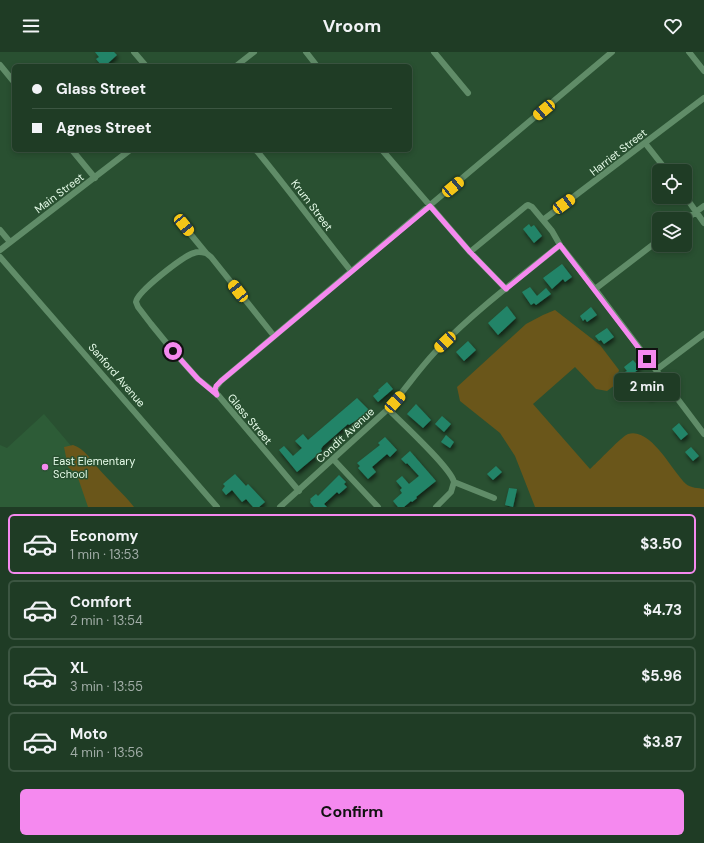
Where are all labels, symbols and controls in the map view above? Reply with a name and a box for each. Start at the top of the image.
text: Vroom [323,14,381,38]
icon: menu [20,15,42,37]
icon: heart [662,15,684,37]
text: Glass Street [56,79,146,99]
car [531,98,557,122]
text: Agnes Street [56,118,151,138]
street label: Harriet Street [587,125,649,179]
map controls [652,164,692,252]
button: locate [652,164,692,204]
street label: Main Street [32,170,86,216]
car [440,175,466,199]
street label: Krum Street [288,177,336,233]
car [551,192,577,216]
car [172,212,196,238]
button: layers [652,212,692,252]
car [226,278,250,304]
car [432,329,458,355]
street label: Sanford Avenue [86,340,148,410]
route start [164,342,182,360]
route end [638,350,656,368]
callout: 2 min [614,373,680,401]
text: 2 min [630,378,664,395]
car [383,389,407,415]
street label: Glass Street [225,391,275,447]
street label: Condit Avenue [313,404,377,466]
place label: East Elementary School [53,454,135,481]
marker: East Elementary School [40,462,50,472]
icon: car [22,526,58,562]
text: Economy [70,526,138,546]
text: $3.50 [640,534,682,554]
text: 1 min · 13:53 [70,546,139,563]
icon: car [22,592,58,628]
text: Comfort [70,592,131,612]
text: $4.73 [643,600,682,620]
text: 2 min · 13:54 [70,612,143,629]
icon: car [22,658,58,694]
text: XL [70,658,88,678]
text: $5.96 [641,666,682,686]
text: 3 min · 13:55 [70,678,143,695]
icon: car [22,724,58,760]
text: Moto [70,724,108,744]
text: $3.87 [643,732,682,752]
text: 4 min · 13:56 [70,744,143,761]
button: Confirm [20,789,684,835]

